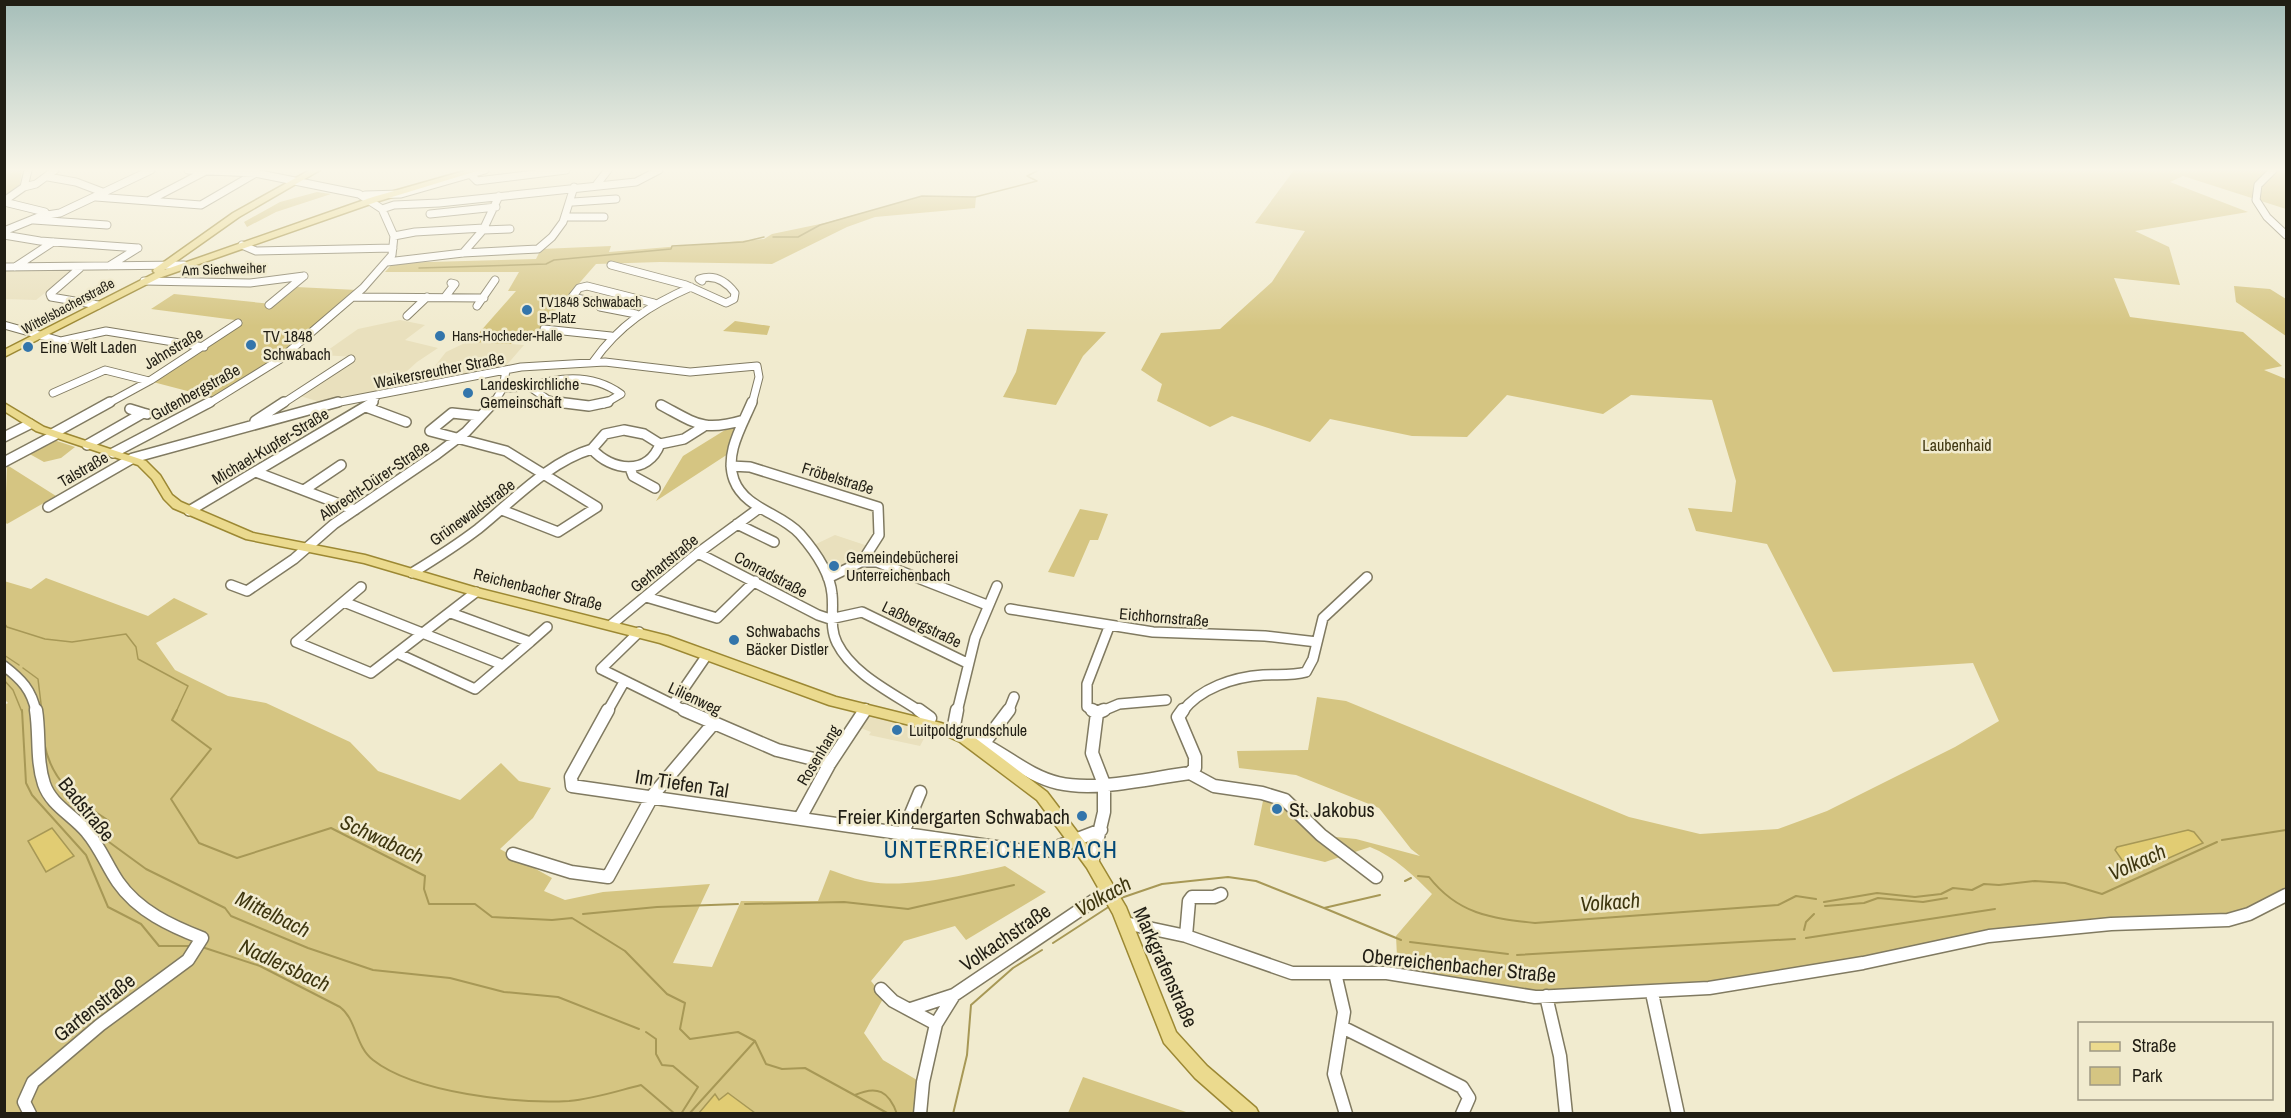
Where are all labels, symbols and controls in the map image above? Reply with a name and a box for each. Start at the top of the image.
street label: Am Siechweiher [181,259,267,279]
street label: Wittelsbacherstraße [18,274,118,338]
place label: TV1848 Schwabach B-Platz [539,293,642,327]
marker: TV1848 Schwabach B-Platz [520,303,534,317]
street label: Jahnstraße [139,322,207,374]
place label: TV 1848 Schwabach [263,325,331,365]
place label: Hans-Hocheder-Halle [452,327,562,345]
marker: Hans-Hocheder-Halle [433,329,447,343]
place label: Eine Welt Laden [40,336,137,358]
marker: TV 1848 Schwabach [244,338,258,352]
marker: Eine Welt Laden [21,340,35,354]
street label: Waikersreuther Straße [372,347,506,393]
street label: Gutenbergstraße [146,358,244,426]
place label: Landeskirchliche Gemeinschaft [480,373,579,413]
marker: Landeskirchliche Gemeinschaft [461,386,475,400]
street label: Michael-Kupfer-Straße [207,402,333,490]
park label: Laubenhaid [1922,434,1992,456]
street label: Albrecht-Dürer-Straße [314,435,434,526]
street label: Talstraße [54,446,112,492]
street label: Fröbelstraße [799,457,877,499]
street label: Grünewaldstraße [425,474,519,550]
street label: Gerhartstraße [625,529,703,597]
street label: Conradstraße [730,545,812,603]
place label: Gemeindebücherei Unterreichenbach [846,546,958,586]
marker: Gemeindebücherei Unterreichenbach [827,559,841,573]
street label: Reichenbacher Straße [471,562,605,616]
street label: Laßbergstraße [879,595,965,653]
street label: Eichhornstraße [1118,602,1210,632]
place label: Schwabachs Bäcker Distler [746,620,829,660]
marker: Schwabachs Bäcker Distler [727,633,741,647]
street label: Lilienweg [665,676,726,720]
place label: Luitpoldgrundschule [909,719,1027,741]
street label: Rosenhang [791,720,845,789]
marker: Luitpoldgrundschule [890,723,904,737]
street label: Im Tiefen Tal [633,762,731,804]
street label: Badstraße [53,771,121,847]
place label: St. Jakobus [1289,796,1375,823]
marker: St. Jakobus [1270,802,1284,816]
place label: Freier Kindergarten Schwabach [838,803,1070,830]
water label: Schwabach [336,807,428,871]
marker: Freier Kindergarten Schwabach [1075,809,1089,823]
district label: UNTERREICHENBACH [883,833,1119,865]
water label: Volkach [2104,837,2170,887]
water label: Volkach [1070,869,1136,923]
water label: Mittelbach [231,884,315,944]
water label: Volkach [1579,885,1641,919]
street label: Volkachstraße [954,897,1056,977]
street label: Markgrafenstraße [1127,902,1205,1032]
water label: Nadlersbach [235,931,335,999]
street label: Oberreichenbacher Straße [1361,941,1557,989]
street label: Gartenstraße [48,967,140,1047]
legend [2078,1022,2273,1100]
text: Straße [2132,1033,2176,1058]
text: Park [2132,1063,2163,1088]

